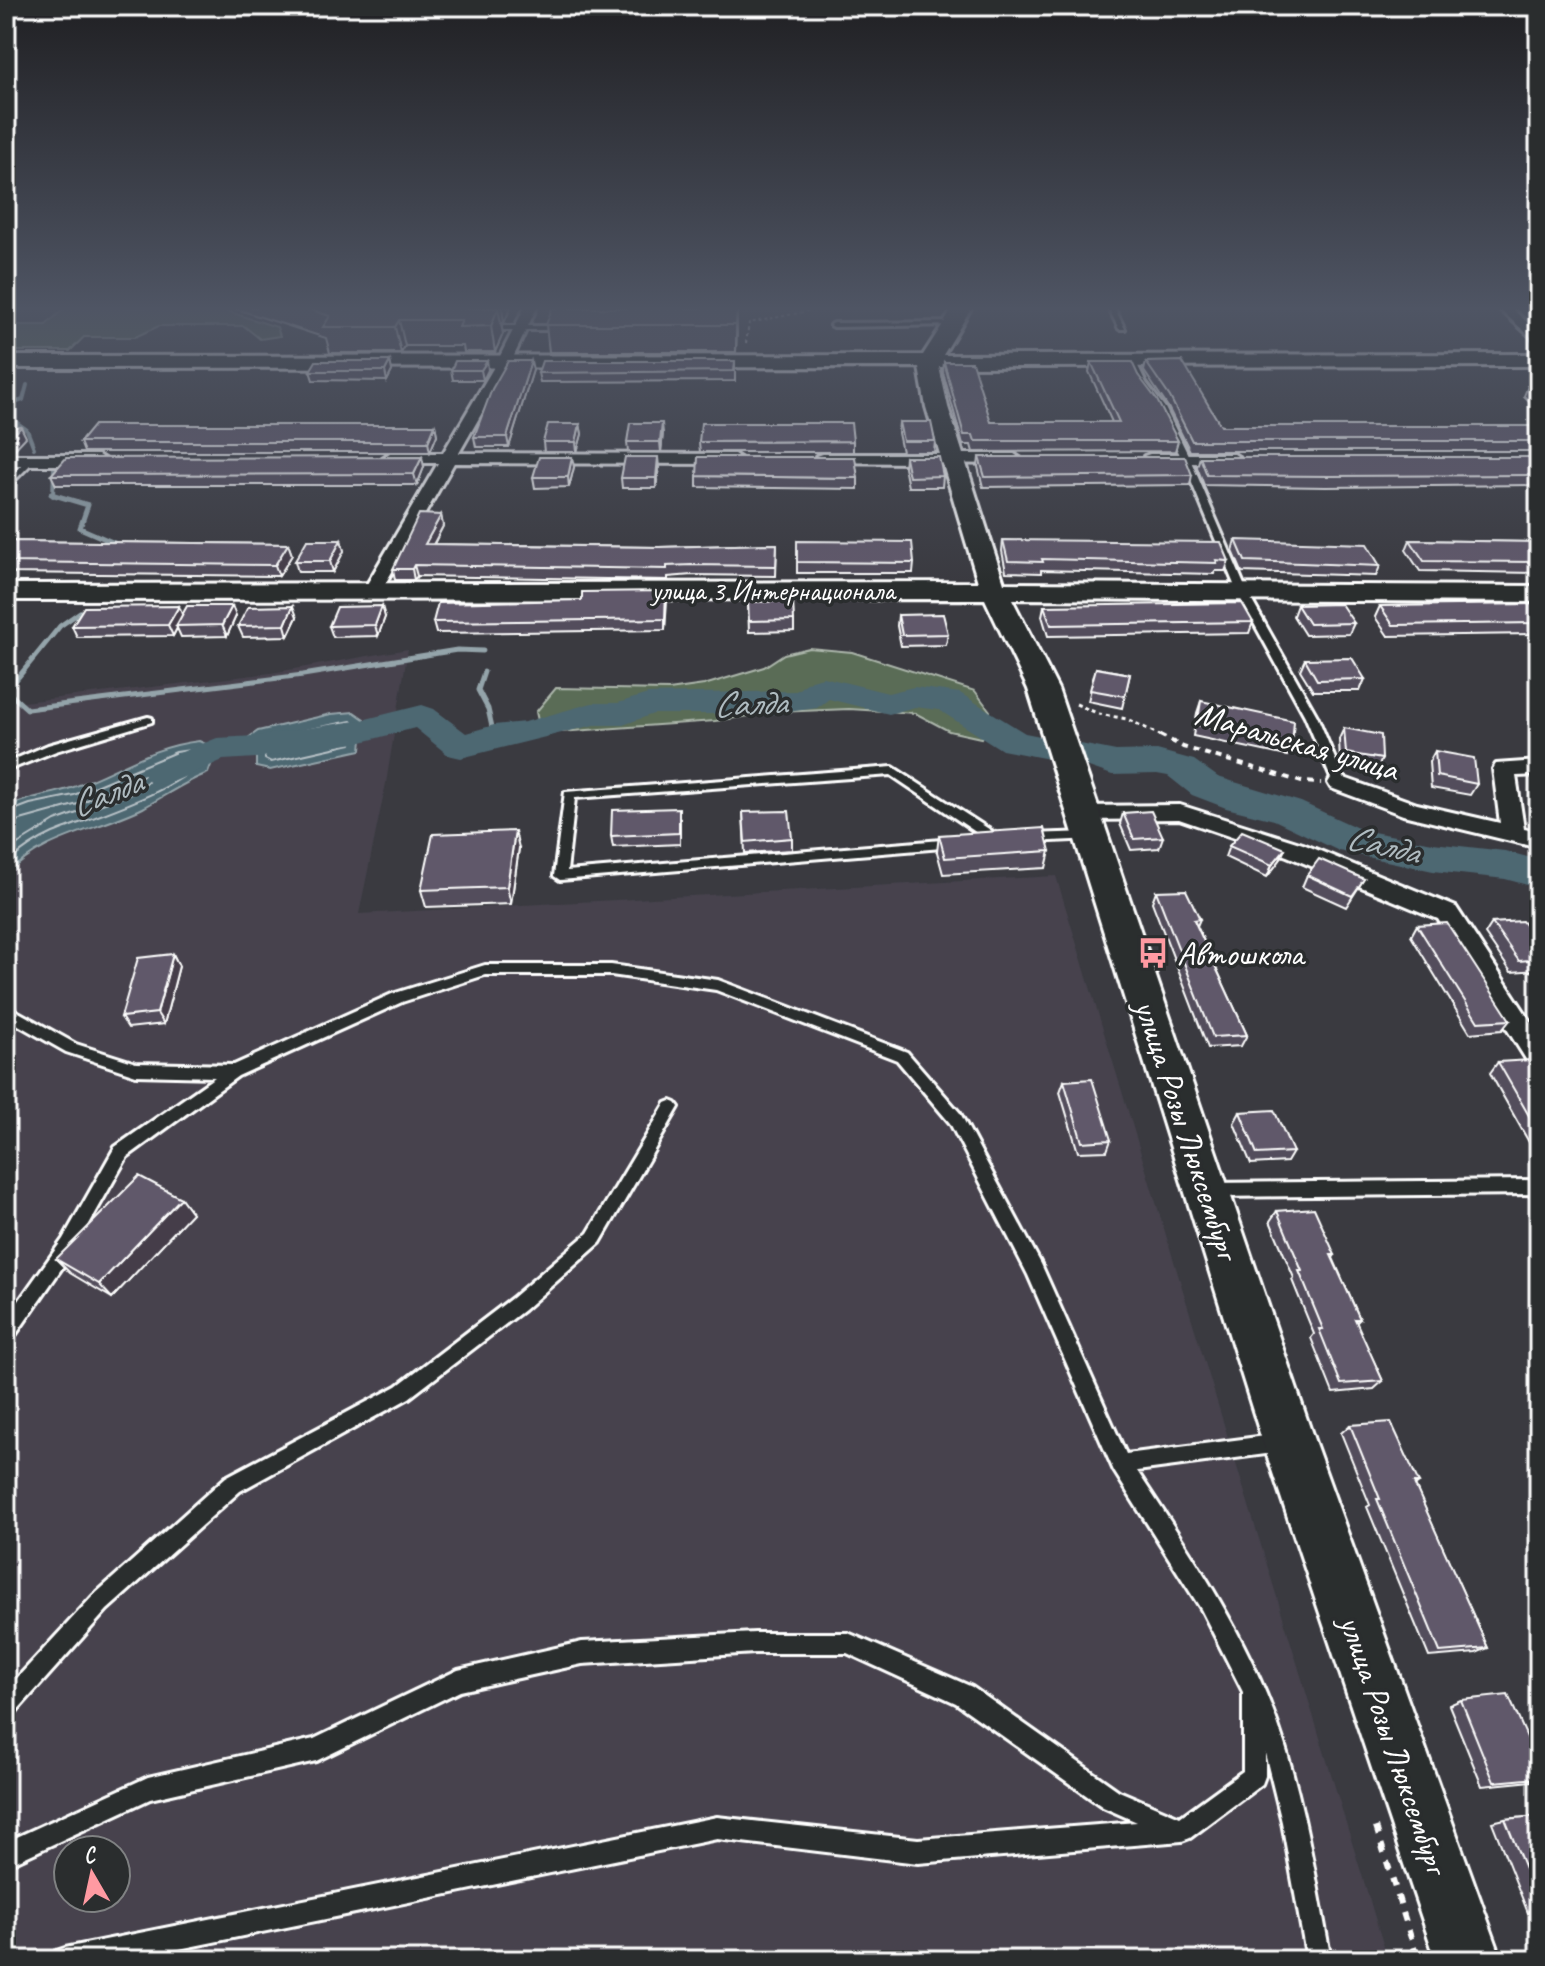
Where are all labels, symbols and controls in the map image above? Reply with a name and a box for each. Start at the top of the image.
street label: улица 3 Интернационала [649,573,897,608]
water label: Салда [713,679,791,727]
street label: Маральская улица [1191,692,1405,791]
water label: Салда [64,757,152,828]
water label: Салда [1342,813,1427,875]
place label: Автошкола [1177,932,1307,975]
bus stop icon: Автошкола [1136,936,1170,970]
street label: улица Розы Люксембург [1124,993,1250,1267]
street label: улица Розы Люксембург [1329,1608,1459,1882]
north arrow [52,1834,132,1914]
text: С [81,1840,100,1870]

